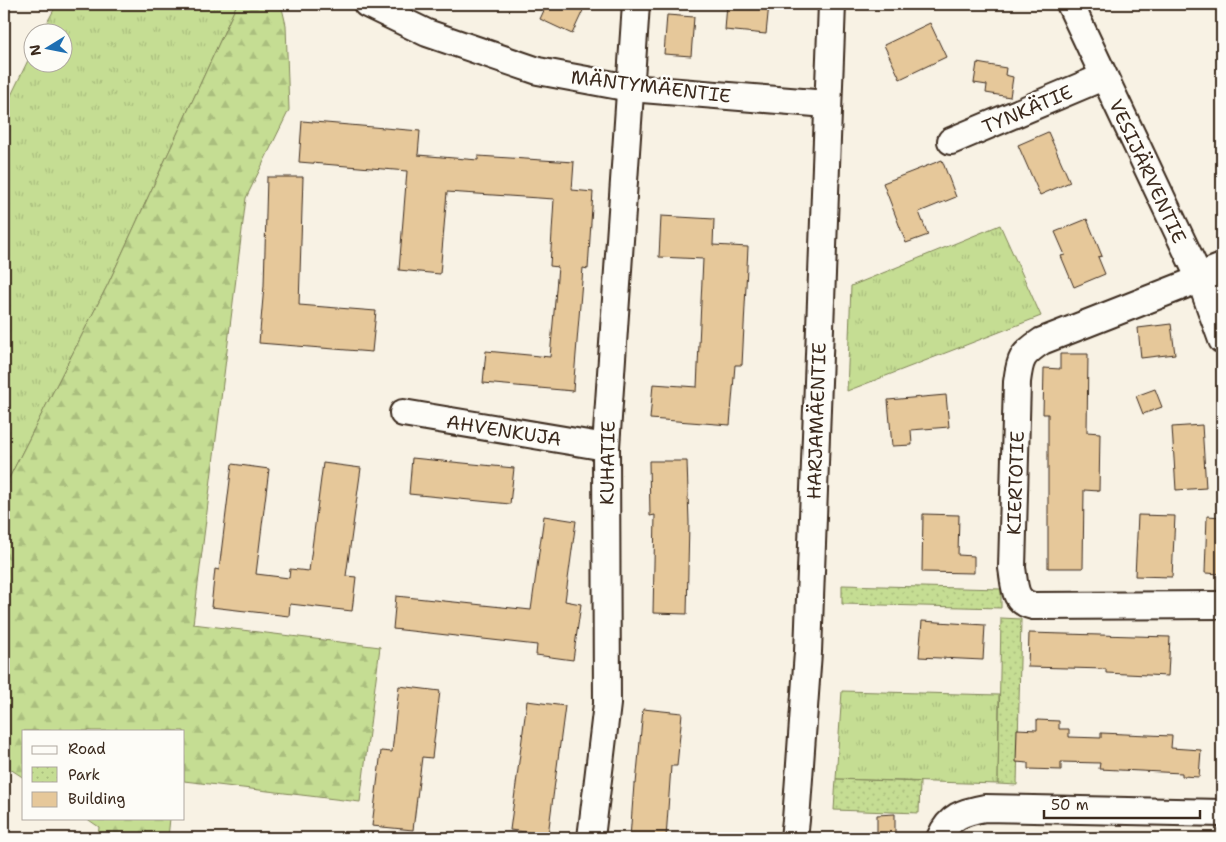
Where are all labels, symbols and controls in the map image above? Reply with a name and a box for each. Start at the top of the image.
north arrow [22,22,72,72]
text: N [25,43,45,57]
street label: MÄNTYMÄENTIE [569,64,732,109]
street label: TYNKÄTIE [978,79,1076,140]
street label: VESIJÄRVENTIE [1103,95,1192,247]
street label: HARJAMÄENTIE [801,342,832,500]
street label: AHVENKUJA [445,409,563,452]
street label: KUHATIE [594,420,621,505]
street label: KIERTOTIE [1001,430,1030,535]
legend [22,730,185,820]
text: Road [68,739,106,759]
text: Park [68,765,100,785]
scale bar [1044,787,1200,819]
text: Building [68,789,125,809]
text: 50 m [1051,795,1089,815]

